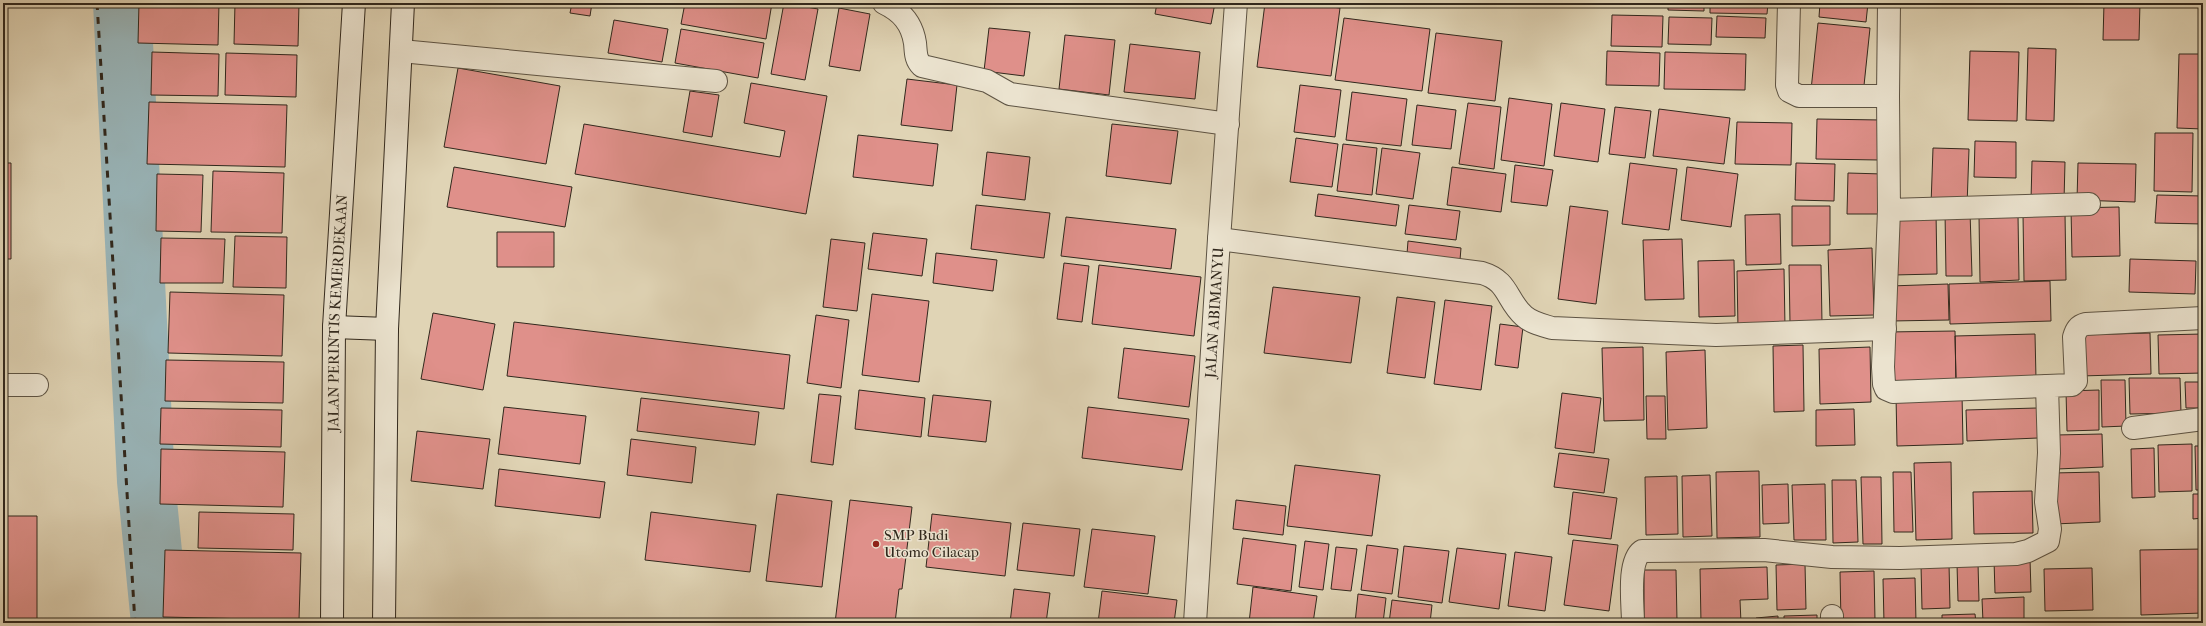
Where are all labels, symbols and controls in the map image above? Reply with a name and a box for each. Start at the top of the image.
street label: JALAN PERINTIS KEMERDEKAAN [324,193,351,433]
street label: JALAN ABIMANYU [1201,246,1227,380]
place label: SMP Budi Utomo Cilacap [884,526,979,561]
marker: SMP Budi Utomo Cilacap [871,539,881,549]

